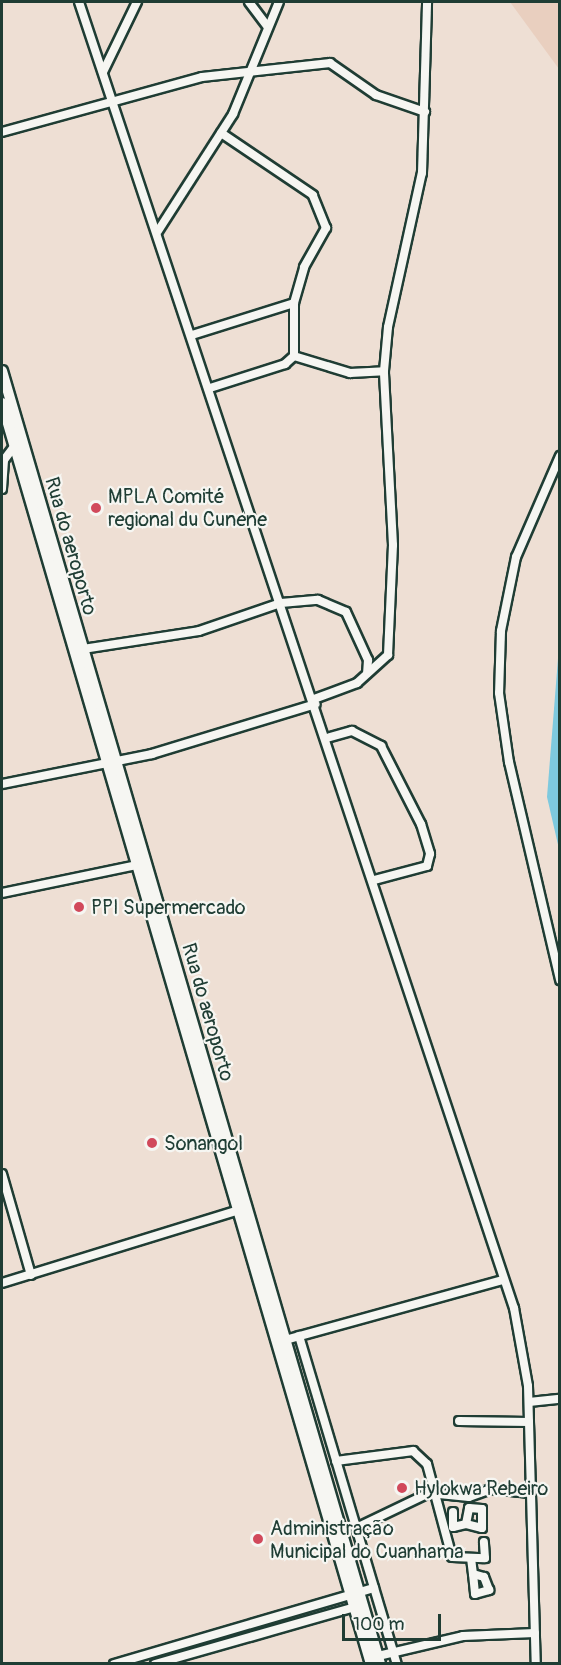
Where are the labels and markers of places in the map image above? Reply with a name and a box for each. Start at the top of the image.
place label: MPLA Comité regional du Cunene [108,484,267,531]
marker: MPLA Comité regional du Cunene [89,501,103,515]
place label: PPI Supermercado [91,895,246,919]
marker: PPI Supermercado [72,900,86,914]
place label: Sonangol [164,1131,243,1155]
marker: Sonangol [145,1136,159,1150]
place label: Hylokwa Rebeiro [414,1476,548,1500]
marker: Hylokwa Rebeiro [395,1481,409,1495]
place label: Administração Municipal do Cuanhama [270,1516,464,1563]
marker: Administração Municipal do Cuanhama [251,1532,265,1546]

